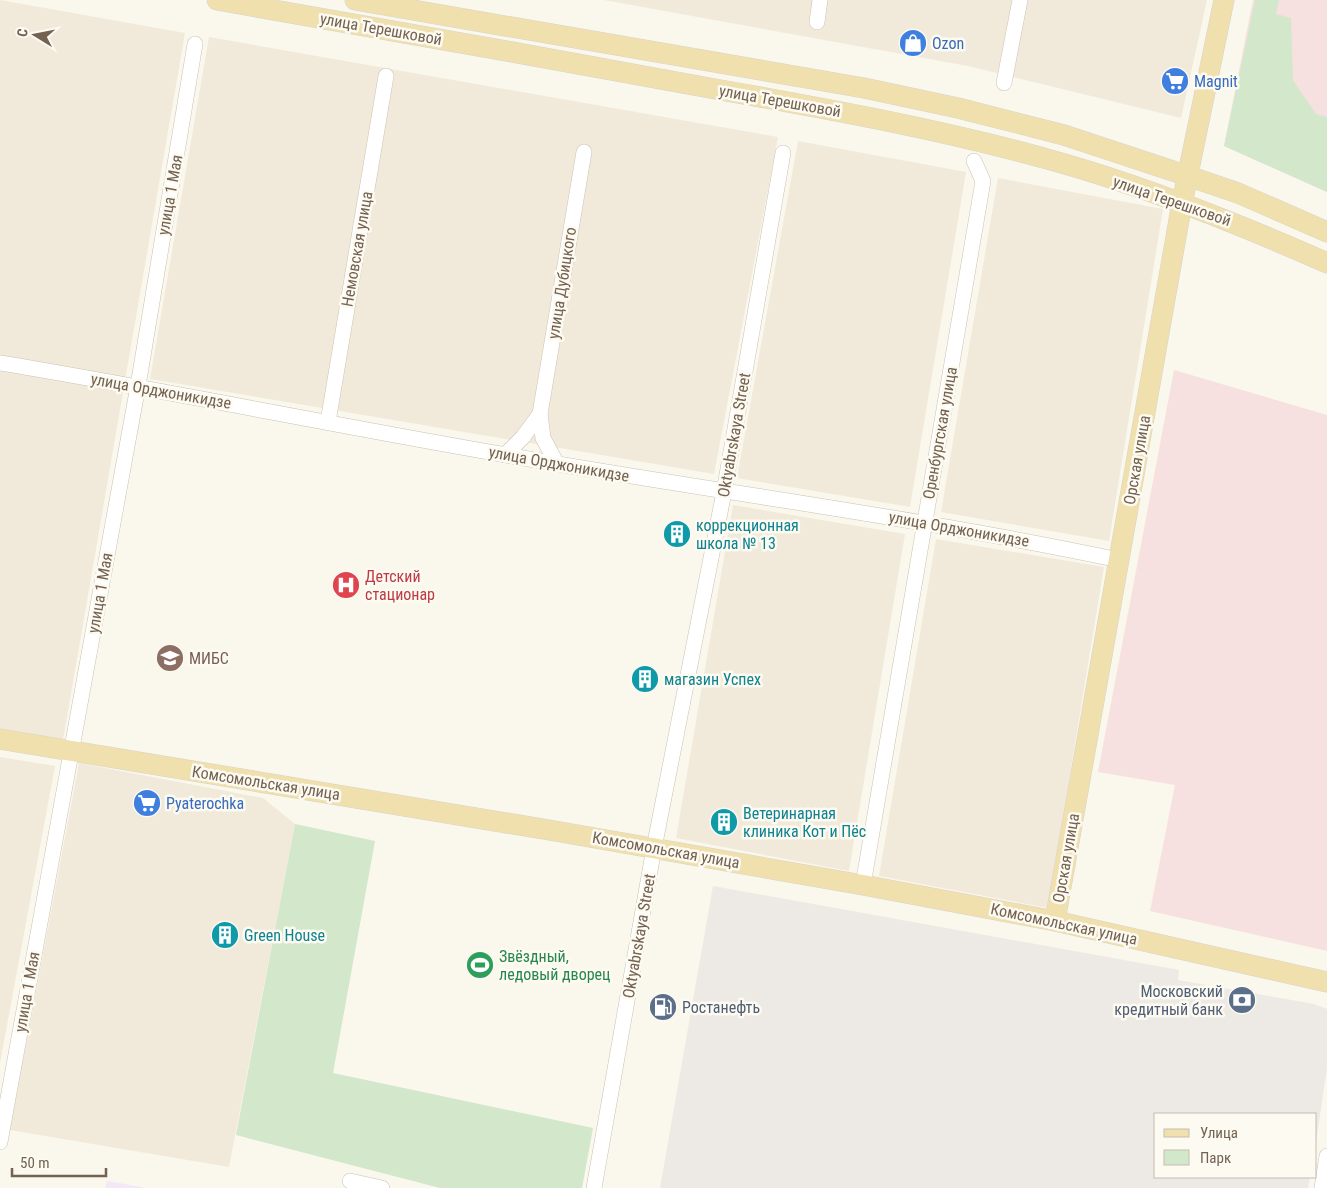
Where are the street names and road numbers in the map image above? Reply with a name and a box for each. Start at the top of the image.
street label: улица Терешковой [318,9,444,49]
street label: улица Терешковой [717,81,843,121]
street label: улица 1 Мая [154,153,186,237]
street label: улица Терешковой [1110,172,1234,230]
street label: Немовская улица [338,190,376,308]
street label: улица Дубицкого [544,226,580,340]
street label: Оренбургская улица [919,365,961,501]
street label: улица Орджоникидзе [89,369,233,413]
street label: Oktyabrskaya Street [714,371,754,499]
street label: Орская улица [1120,414,1154,506]
street label: улица Орджоникидзе [487,442,631,486]
street label: улица Орджоникидзе [887,507,1031,551]
street label: улица 1 Мая [84,551,116,635]
street label: Комсомольская улица [191,762,341,804]
street label: Орская улица [1049,812,1083,904]
street label: Комсомольская улица [591,828,741,872]
street label: Oktyabrskaya Street [619,872,659,1000]
street label: Комсомольская улица [989,899,1139,949]
street label: улица 1 Мая [11,950,43,1034]

